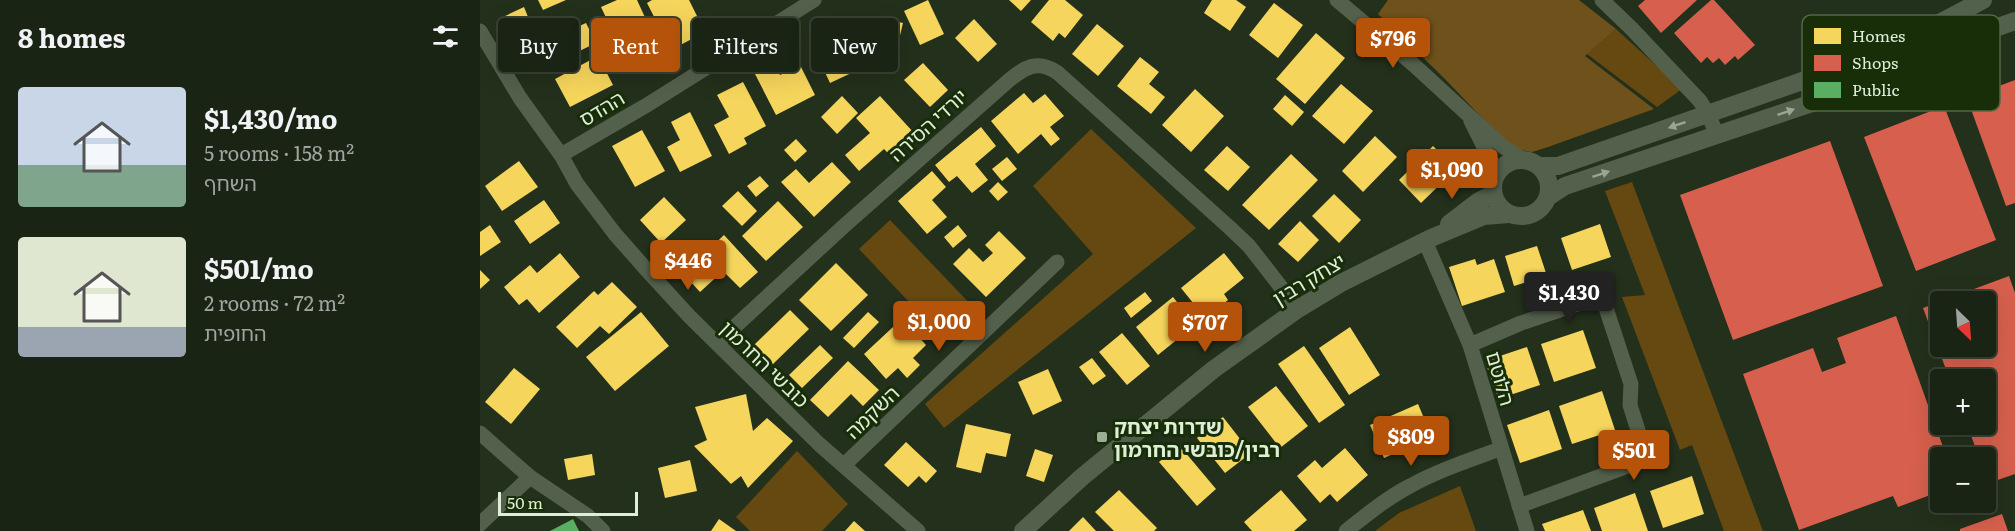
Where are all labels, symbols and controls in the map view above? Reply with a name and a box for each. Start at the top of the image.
legend [1802,15,2000,111]
text: 8 homes [18,17,126,56]
chip: Buy [498,18,579,72]
chip: Rent [591,18,680,72]
chip: Filters [692,18,799,72]
chip: New [811,18,898,72]
pin: $796 [1357,18,1429,69]
icon: filters [429,20,462,53]
text: $796 [1370,22,1416,52]
text: Homes [1852,23,1905,47]
text: Shops [1852,50,1898,74]
text: Public [1852,77,1900,101]
street label: יורדי הסירה [881,80,973,168]
street label: ההדס [573,82,629,132]
text: $1,430/mo [204,98,338,137]
one-way arrow [1777,106,1795,116]
icon: home [66,111,138,183]
one-way arrow [1668,120,1686,130]
text: 5 rooms · 158 m² [204,137,354,167]
pin: $1,090 [1403,149,1501,200]
text: $1,090 [1421,153,1483,183]
text: השחף [204,167,257,197]
one-way arrow [1592,169,1610,179]
pin: $446 [652,240,724,291]
text: $446 [664,244,712,274]
street label: יצחק רבין [1266,244,1350,312]
text: $501/mo [204,248,314,287]
icon: home [66,261,138,333]
pin: $1,430 [1520,272,1618,323]
text: $1,430 [1538,276,1600,306]
text: 2 rooms · 72 m² [204,287,345,317]
north arrow [1930,291,1996,357]
map controls [1930,291,1996,513]
pin: $1,000 [890,301,988,352]
pin: $707 [1169,302,1241,353]
text: $1,000 [907,305,971,335]
text: $707 [1182,306,1228,336]
street label: כובשי החרמון [715,313,817,413]
text: החופית [204,317,267,347]
street label: הלוטם [1480,347,1524,409]
button: + [1930,369,1996,435]
street label: השקמה [837,377,905,445]
place label: שדרות יצחק רבין/כובשי החרמון [1114,410,1280,463]
pin: $809 [1375,416,1447,467]
text: $809 [1387,420,1435,450]
marker: שדרות יצחק רבין/כובשי החרמון [1095,430,1109,444]
pin: $501 [1598,430,1670,481]
text: $501 [1612,434,1656,464]
button: − [1930,447,1996,513]
scale bar [498,489,638,516]
text: 50 m [507,490,543,514]

